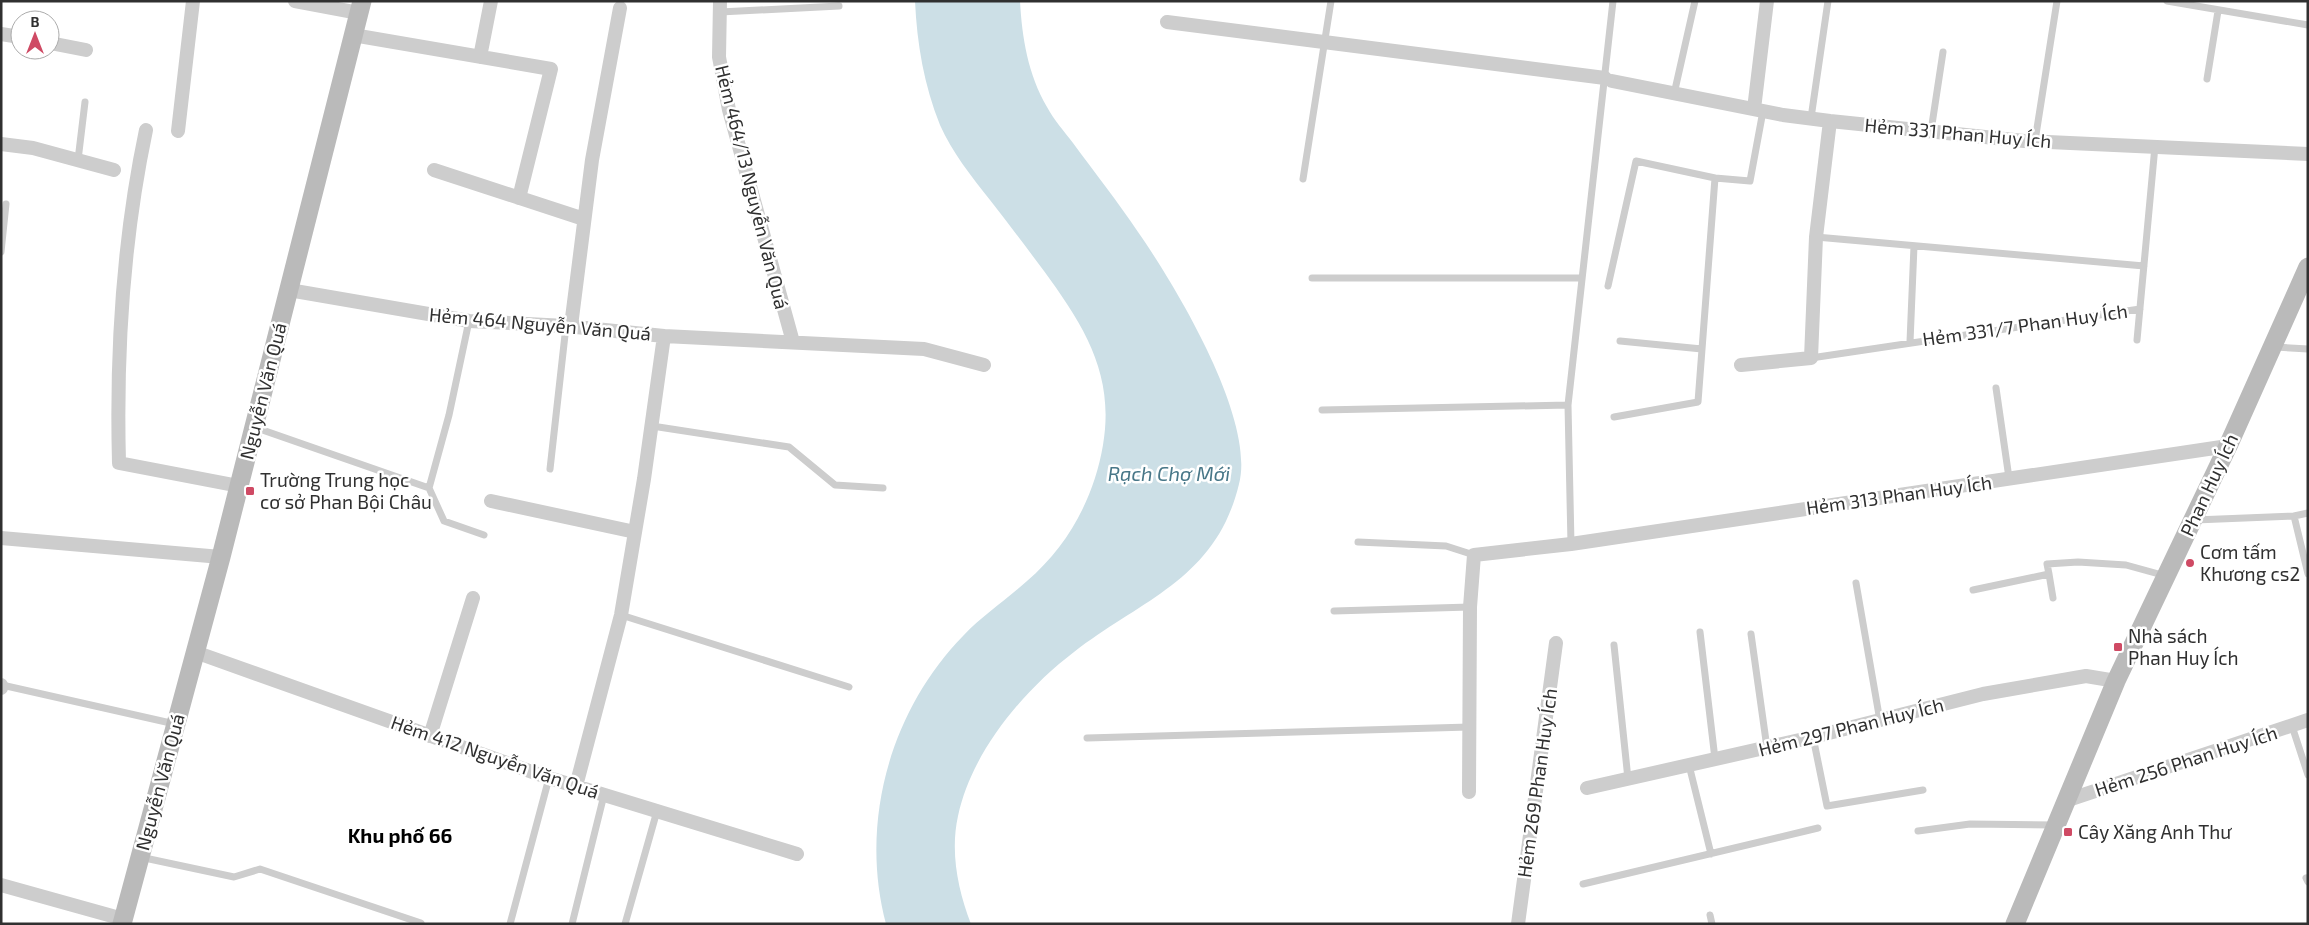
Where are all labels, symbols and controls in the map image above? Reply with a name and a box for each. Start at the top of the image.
north arrow [10,10,60,60]
text: B [31,13,40,30]
street label: Hẻm 464/13 Nguyễn Văn Quá [711,62,794,311]
street label: Hẻm 331 Phan Huy Ích [1864,113,2052,152]
street label: Hẻm 331/7 Phan Huy Ích [1921,299,2129,350]
street label: Hẻm 464 Nguyễn Văn Quá [428,302,652,345]
street label: Nguyễn Văn Quá [234,320,291,462]
street label: Phan Huy Ích [2175,430,2242,540]
water label: Rạch Chợ Mới [1108,461,1230,485]
place label: Trường Trung học cơ sở Phan Bội Châu [260,468,432,513]
street label: Hẻm 313 Phan Huy Ích [1805,470,1993,519]
marker: Trường Trung học cơ sở Phan Bội Châu [244,485,256,497]
place label: Cơm tấm Khương cs2 [2200,540,2300,585]
marker: Cơm tấm Khương cs2 [2184,557,2196,569]
place label: Nhà sách Phan Huy Ích [2128,624,2239,669]
marker: Nhà sách Phan Huy Ích [2112,641,2124,653]
street label: Hẻm 269 Phan Huy Ích [1512,687,1561,879]
street label: Hẻm 297 Phan Huy Ích [1756,692,1946,761]
street label: Hẻm 412 Nguyễn Văn Quá [388,710,602,803]
street label: Nguyễn Văn Quá [130,711,189,853]
street label: Hẻm 256 Phan Huy Ích [2092,720,2280,801]
place label: Cây Xăng Anh Thư [2078,820,2232,843]
district label: Khu phố 66 [348,823,452,847]
marker: Cây Xăng Anh Thư [2062,826,2074,838]

